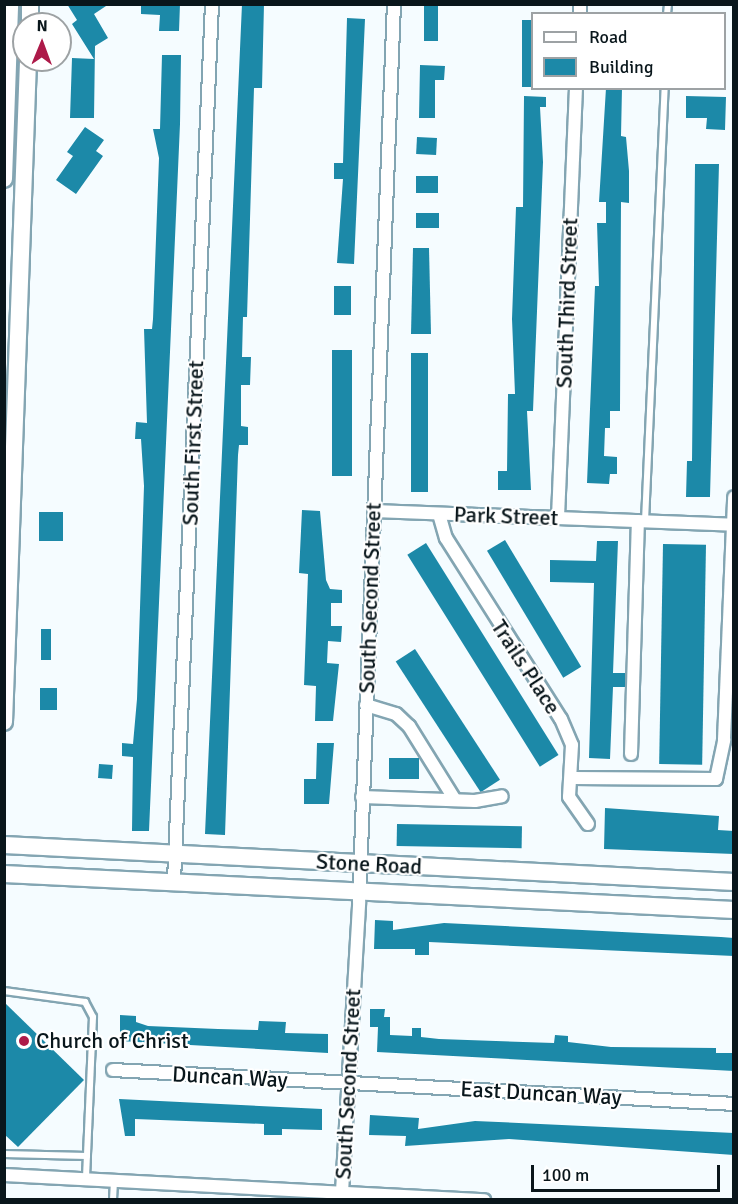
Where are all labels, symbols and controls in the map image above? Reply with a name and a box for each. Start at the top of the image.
north arrow [12,12,72,72]
legend [531,12,726,90]
text: N [37,16,48,36]
text: Road [589,26,628,48]
text: Building [589,56,653,78]
street label: South Third Street [551,217,583,389]
street label: South First Street [177,360,209,526]
street label: Park Street [453,501,559,531]
street label: South Second Street [353,502,387,694]
street label: Trails Place [486,615,566,719]
street label: Stone Road [315,848,423,880]
street label: South Second Street [330,988,366,1180]
place label: Church of Christ [36,1028,189,1054]
marker: Church of Christ [17,1034,31,1048]
street label: Duncan Way [172,1061,288,1093]
street label: East Duncan Way [460,1076,622,1110]
scale bar [534,1153,723,1191]
text: 100 m [542,1164,589,1186]

